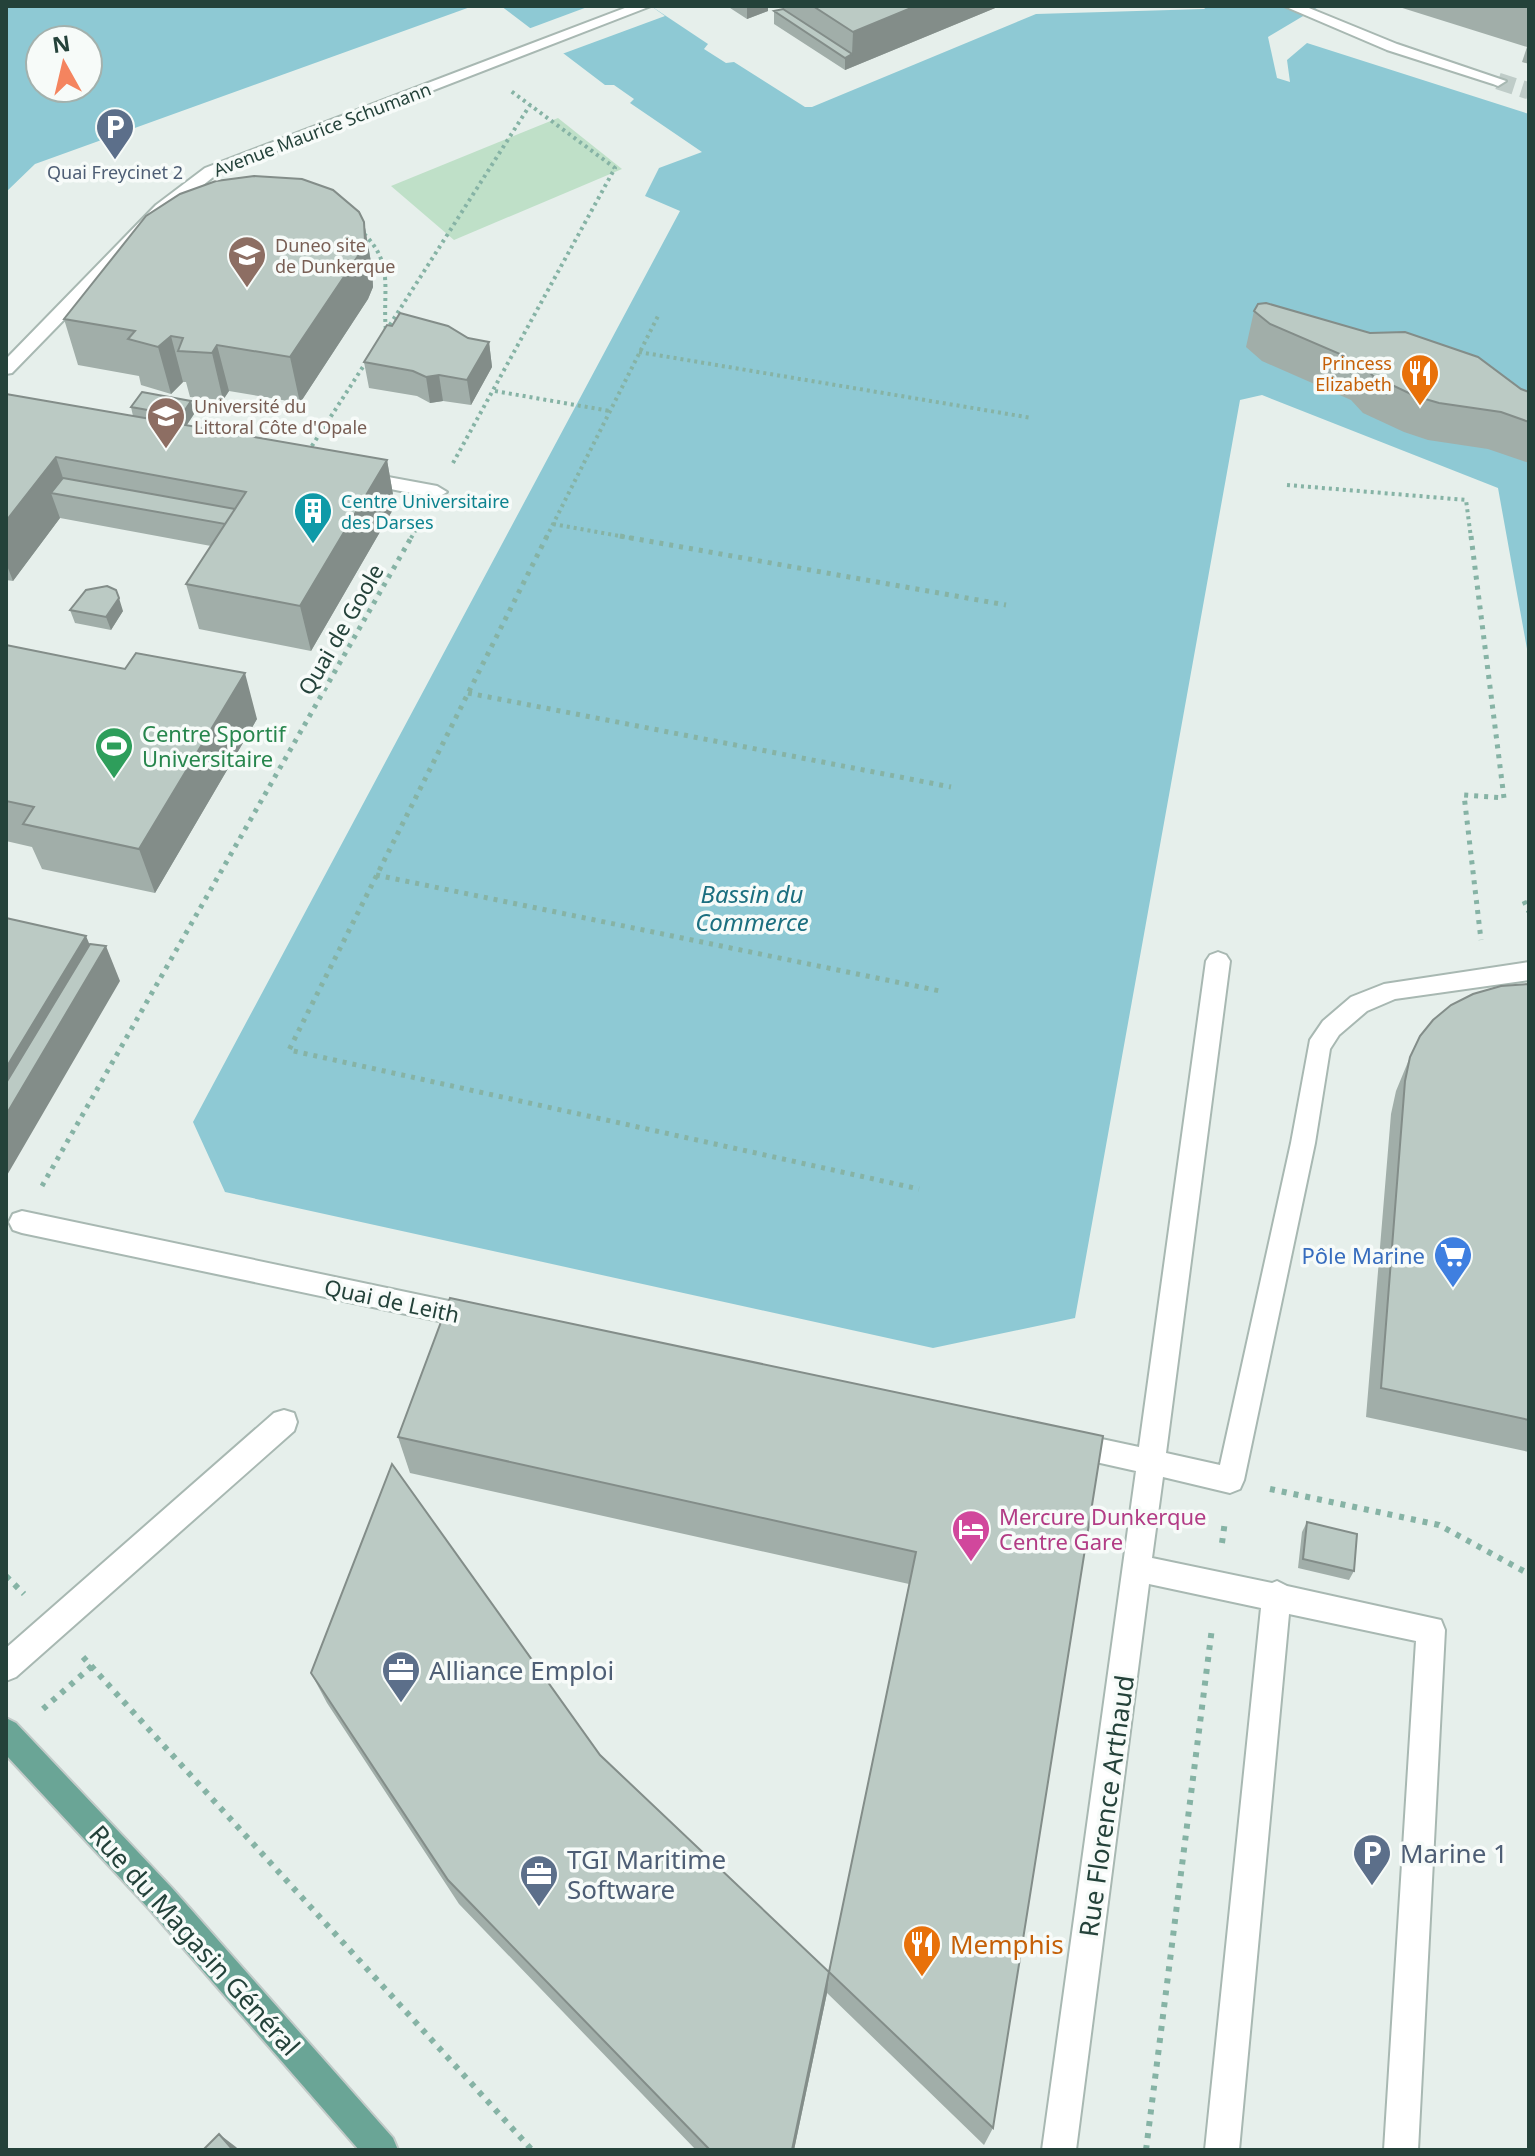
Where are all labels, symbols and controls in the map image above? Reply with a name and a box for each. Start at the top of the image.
north arrow [24,24,104,104]
text: N [50,27,72,59]
street label: Avenue Maurice Schumann [210,76,434,182]
parking icon: Quai Freycinet 2 [94,106,136,161]
place label: Quai Freycinet 2 [47,160,183,184]
place label: Duneo site de Dunkerque [275,233,395,278]
school or university icon: Duneo site de Dunkerque [226,234,268,289]
place label: Princess Elizabeth [1315,351,1392,396]
restaurant icon: Princess Elizabeth [1399,352,1441,407]
place label: Université du Littoral Côte d'Opale [194,394,367,439]
school or university icon: Université du Littoral Côte d'Opale [145,395,187,450]
place label: Centre Universitaire des Darses [341,489,509,534]
building icon: Centre Universitaire des Darses [292,490,334,545]
street label: Quai de Goole [290,558,390,700]
place label: Centre Sportif Universitaire [142,718,287,773]
sports icon: Centre Sportif Universitaire [93,725,135,780]
water label: Bassin du Commerce [695,877,809,938]
supermarket icon: Pôle Marine [1432,1234,1474,1289]
place label: Pôle Marine [1302,1240,1425,1270]
street label: Quai de Leith [322,1271,462,1329]
place label: Mercure Dunkerque Centre Gare [999,1501,1207,1556]
hotel icon: Mercure Dunkerque Centre Gare [950,1508,992,1563]
office icon: Alliance Emploi [380,1649,422,1704]
place label: Alliance Emploi [429,1652,614,1688]
street label: Rue Florence Arthaud [1070,1673,1142,1939]
street label: Rue du Magasin Général [82,1817,308,2063]
parking icon: Marine 1 [1351,1832,1393,1887]
place label: Marine 1 [1400,1835,1508,1871]
place label: TGI Maritime Software [567,1841,726,1907]
office icon: TGI Maritime Software [518,1853,560,1908]
restaurant icon: Memphis [901,1923,943,1978]
place label: Memphis [950,1926,1064,1962]

